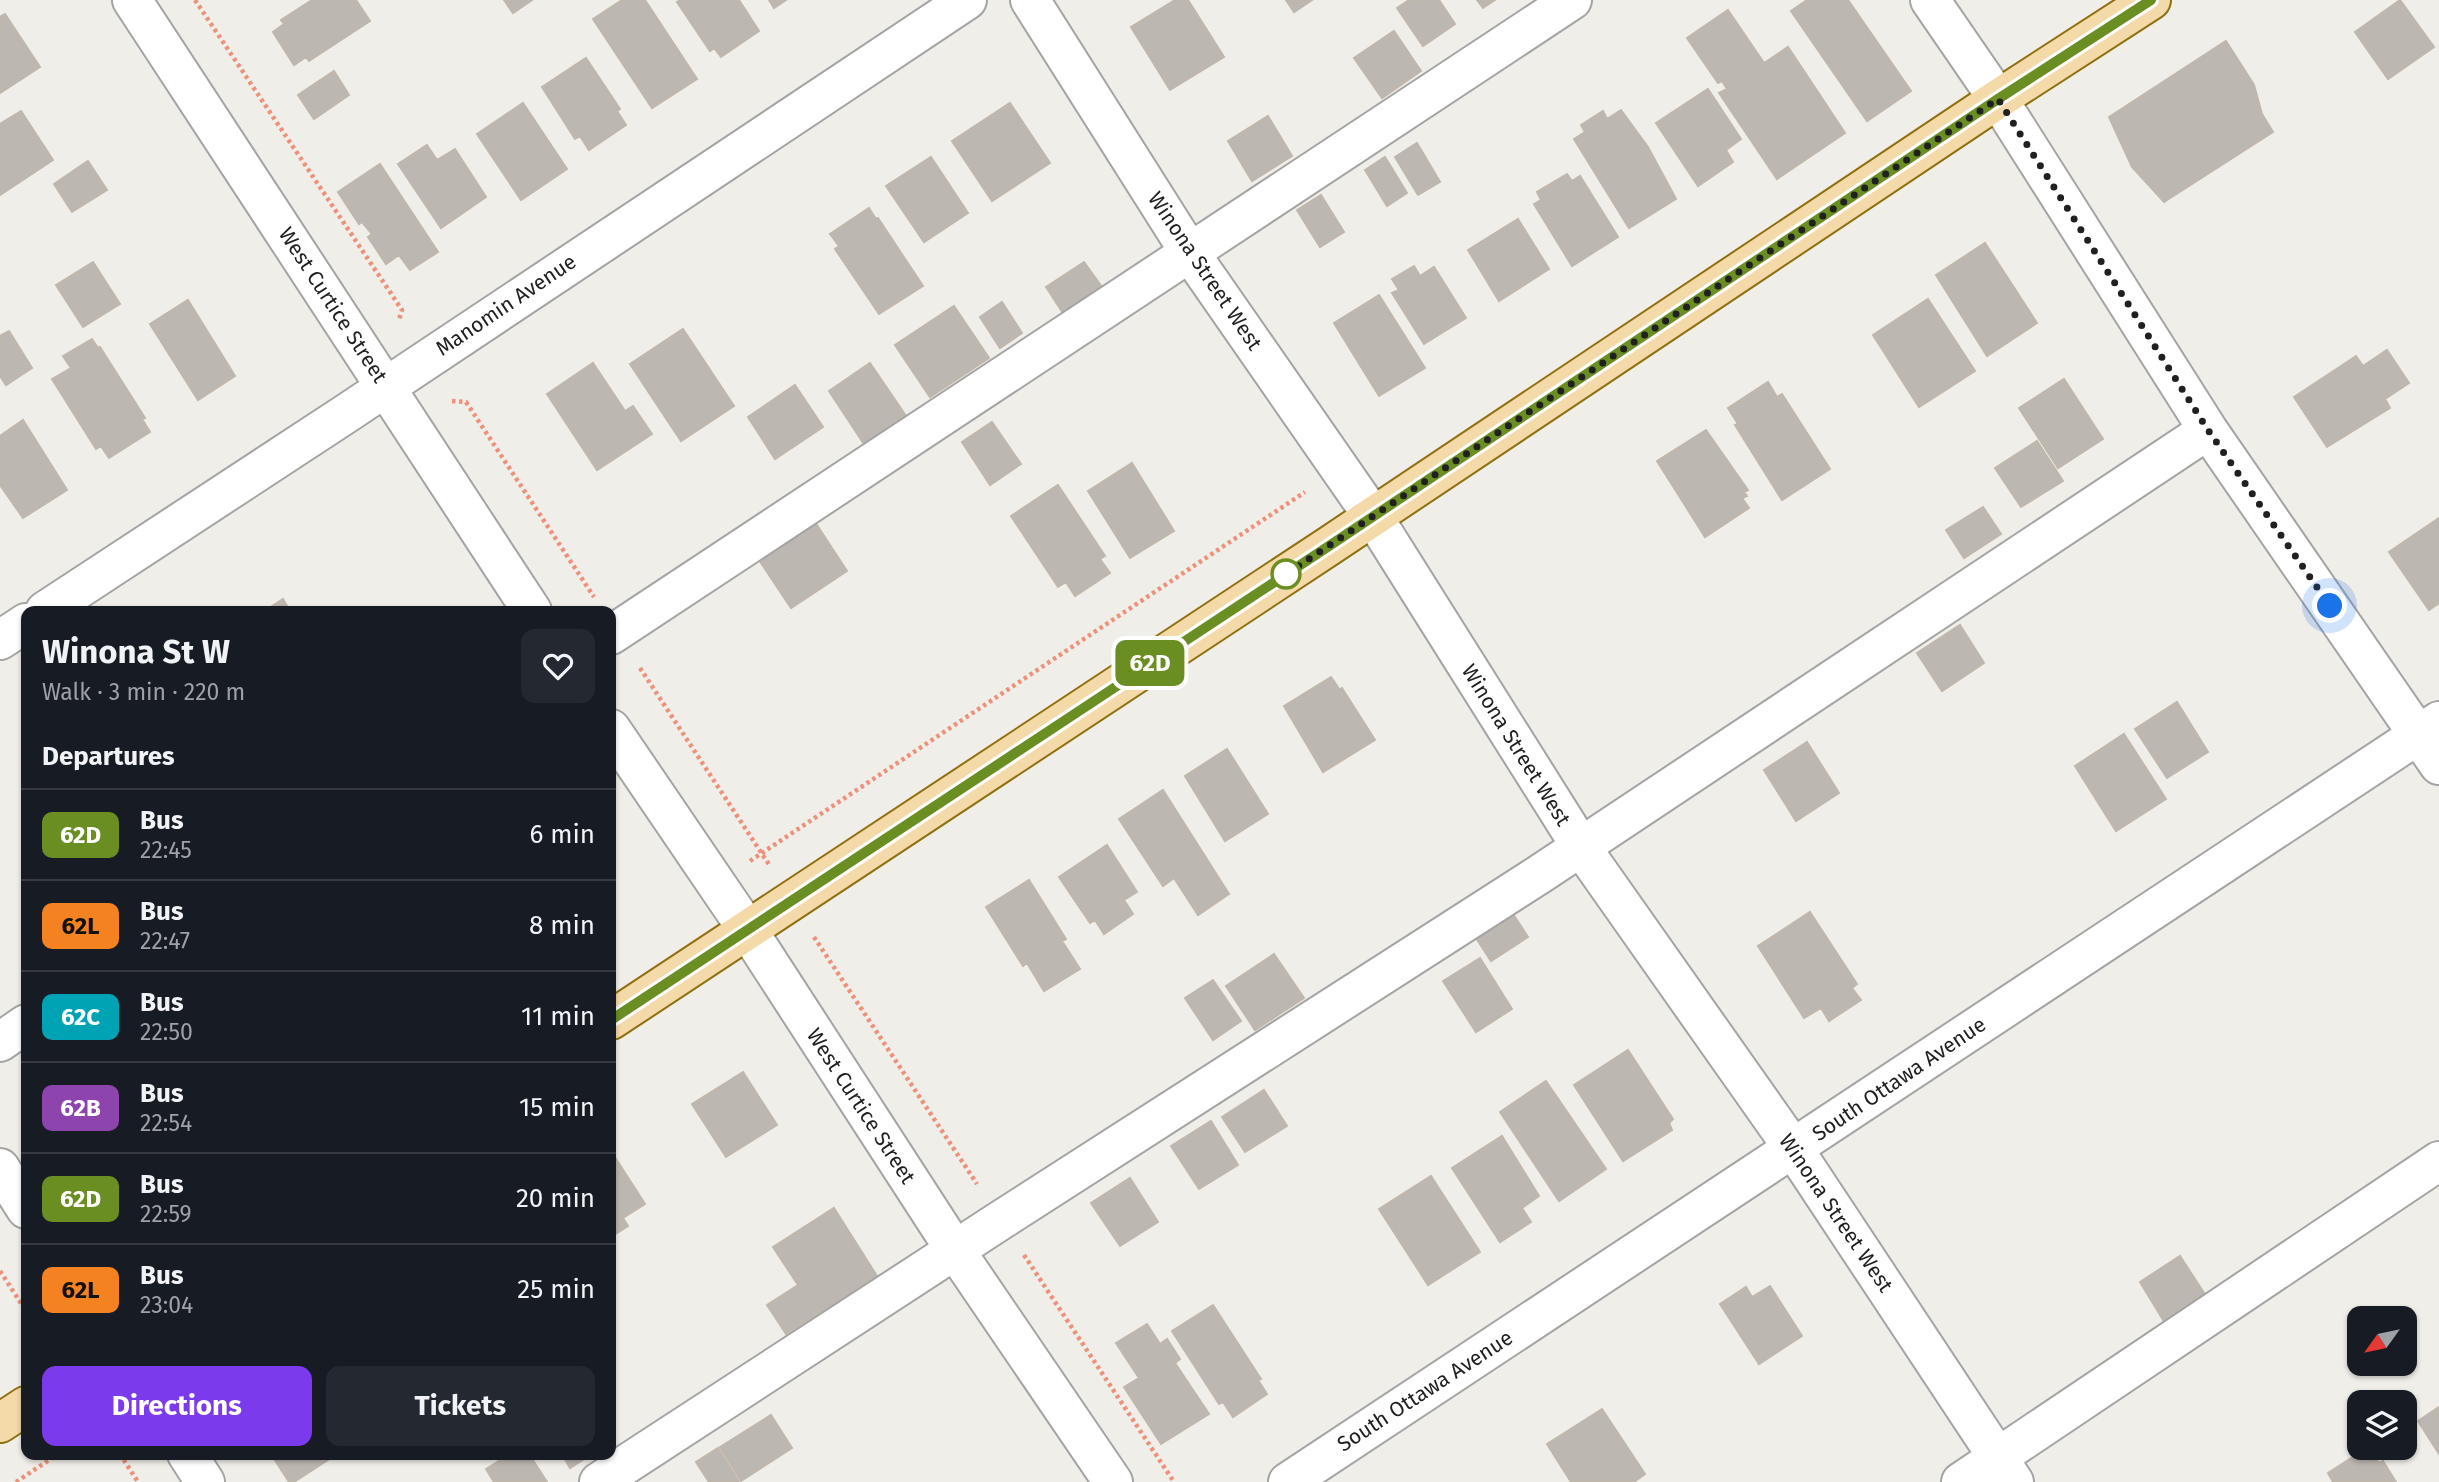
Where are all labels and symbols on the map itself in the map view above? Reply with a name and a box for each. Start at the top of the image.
street label: Winona Street West [1142,187,1268,356]
street label: West Curtice Street [273,222,393,388]
street label: Manomin Avenue [431,248,581,362]
unlabelled marker [1271,559,1301,589]
your location [2312,588,2347,623]
line badge: 62D [1110,640,1190,686]
street label: Winona Street West [1456,659,1576,831]
street label: South Ottawa Avenue [1807,1011,1991,1147]
street label: West Curtice Street [801,1023,921,1189]
street label: Winona Street West [1773,1129,1899,1298]
north arrow [2347,1306,2417,1376]
street label: South Ottawa Avenue [1332,1325,1518,1457]

